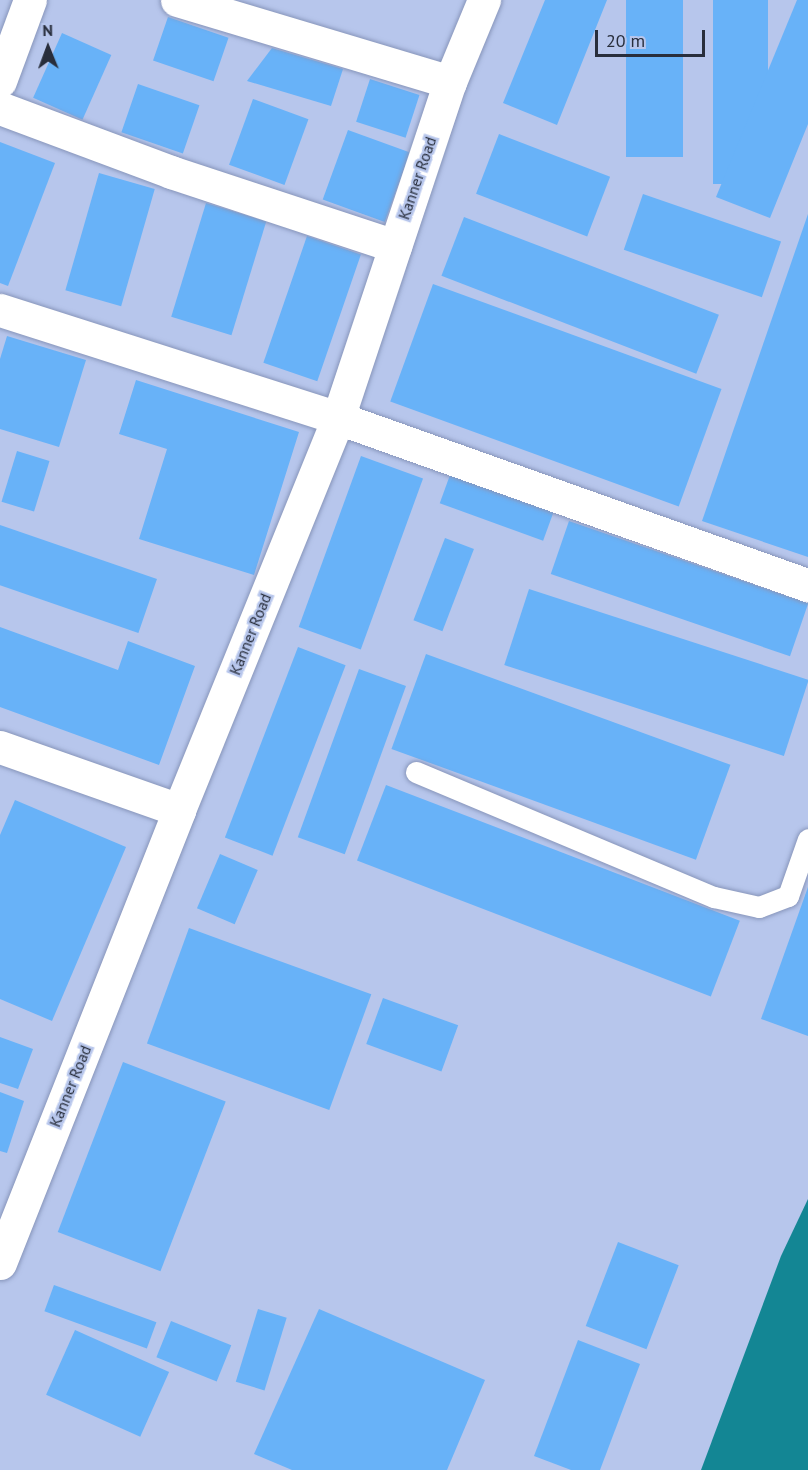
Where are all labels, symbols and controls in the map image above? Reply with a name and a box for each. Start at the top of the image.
north arrow [18,18,78,78]
scale bar [598,18,708,56]
text: N [42,20,53,40]
text: 20 m [606,29,645,52]
street label: Kanner Road [394,134,440,222]
street label: Kanner Road [225,590,275,678]
street label: Kanner Road [45,1042,95,1130]

